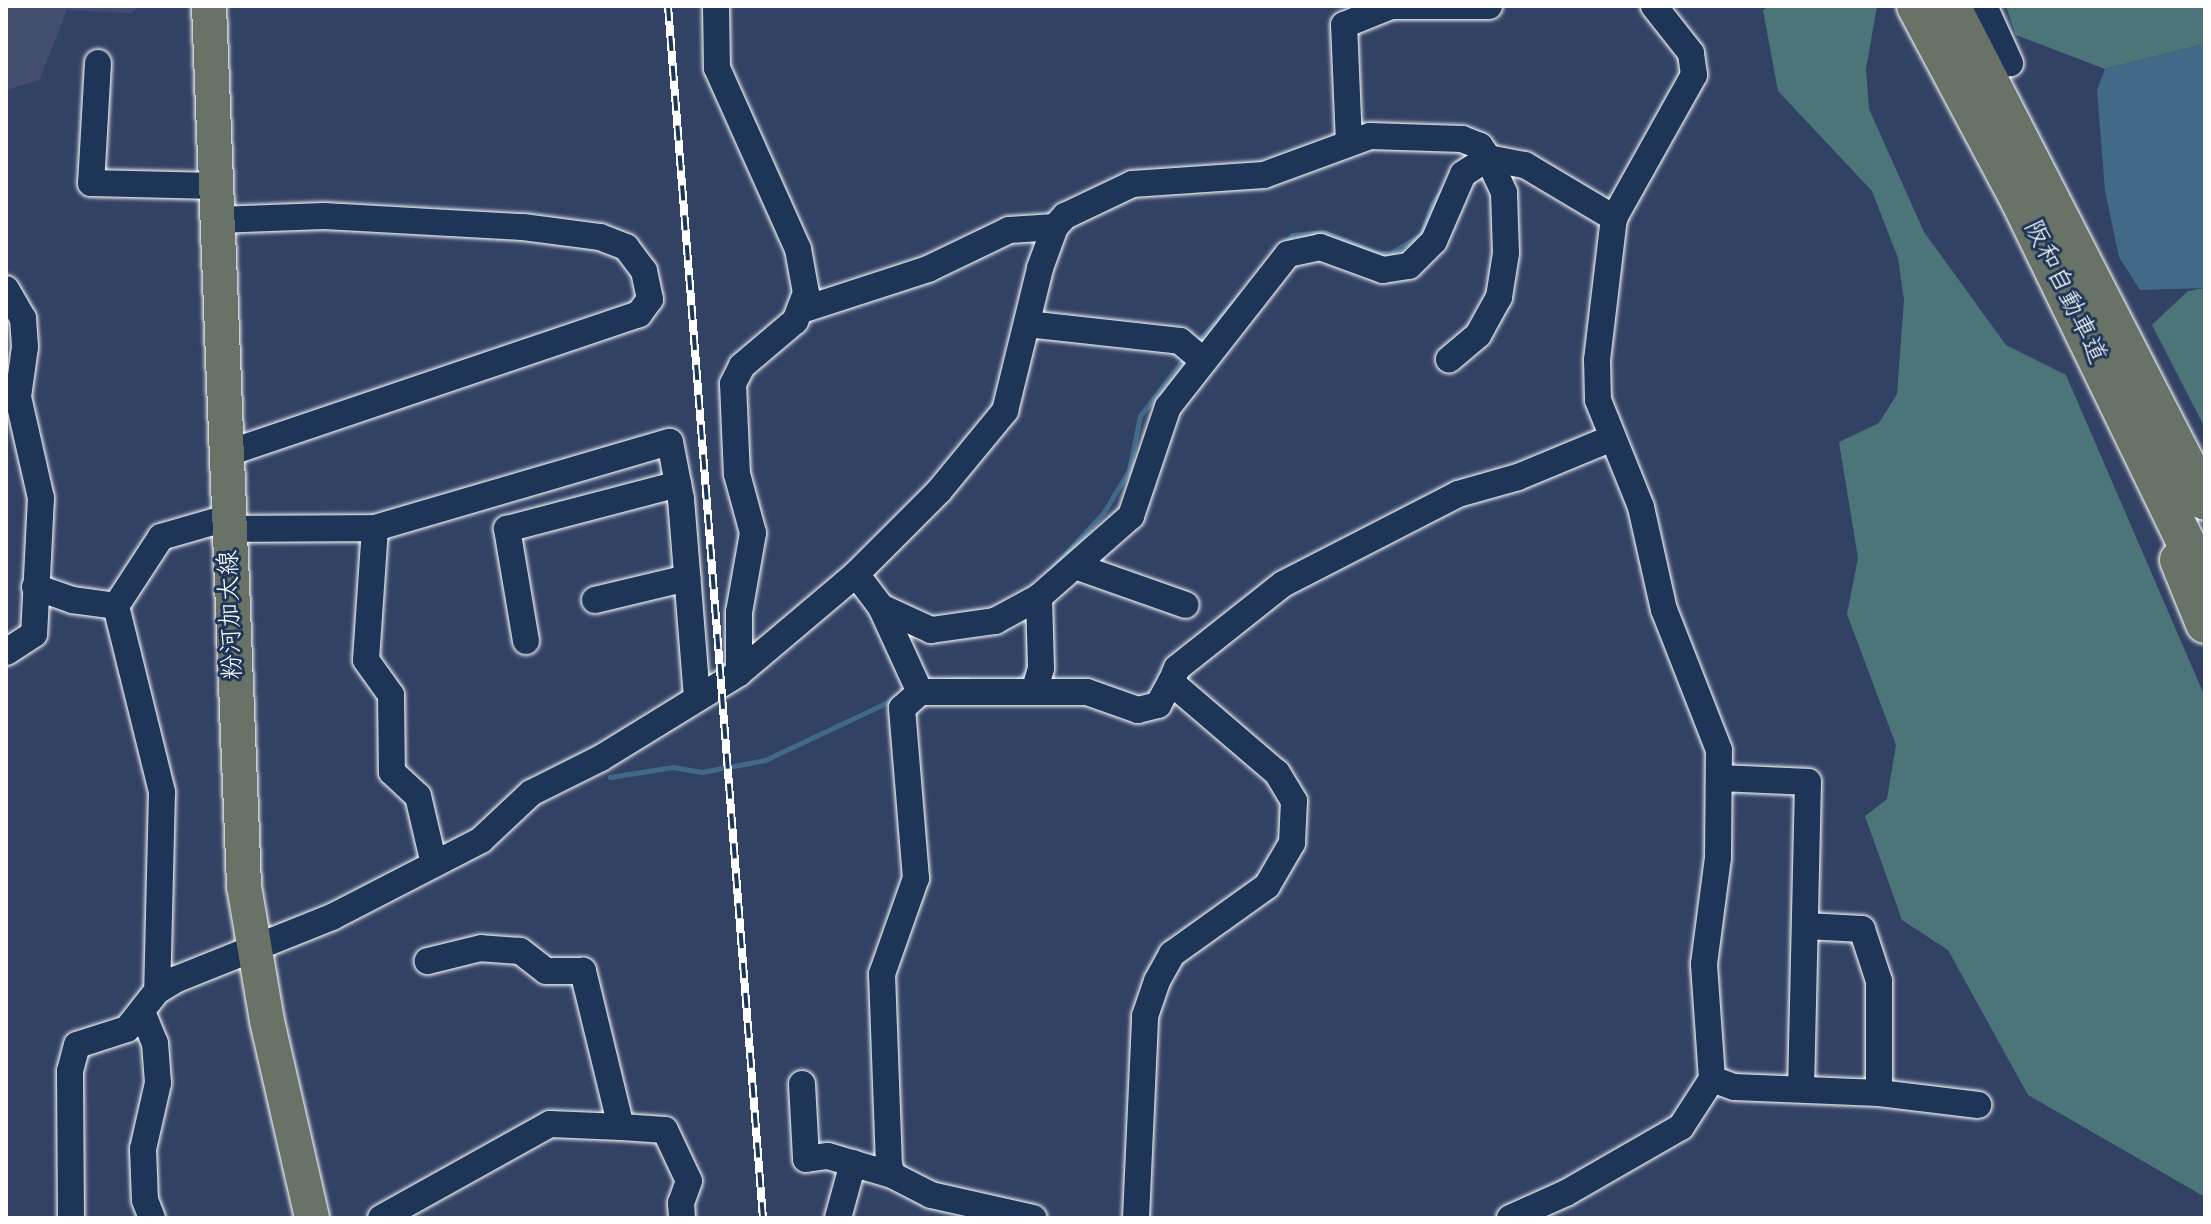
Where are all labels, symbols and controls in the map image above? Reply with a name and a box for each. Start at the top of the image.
street label: 阪和自動車道 [2017,215,2113,369]
street label: 粉河加太線 [213,549,249,681]

